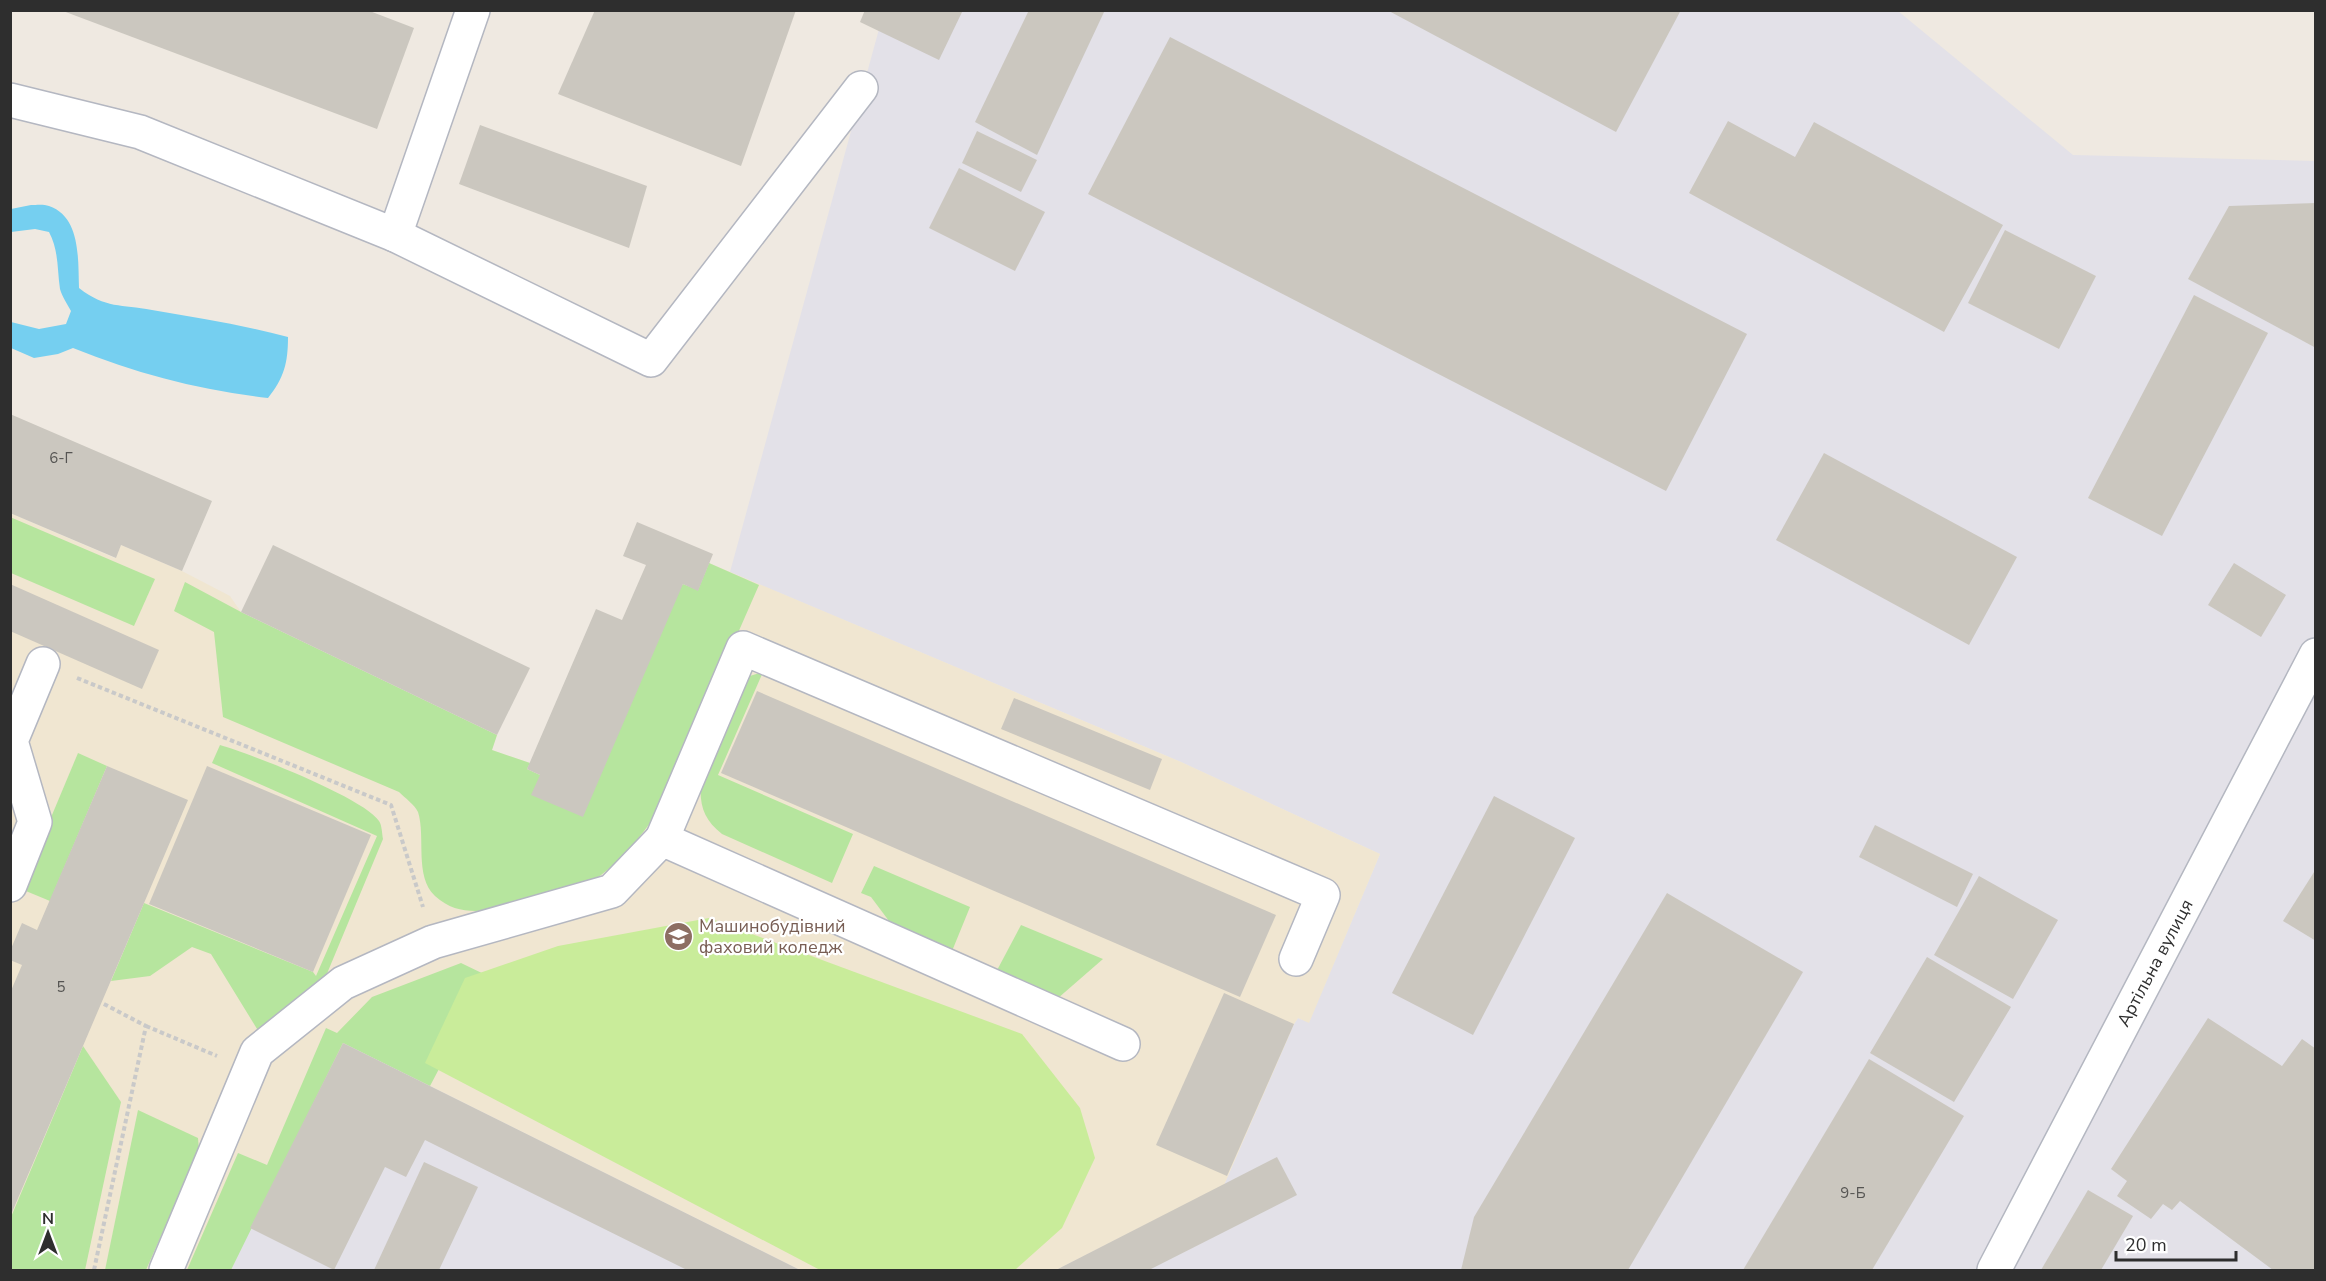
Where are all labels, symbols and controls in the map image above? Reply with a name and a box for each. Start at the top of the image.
house number: 6-Г [49,448,73,468]
street label: Артільна вулиця [2111,895,2199,1031]
place label: Машинобудівний фаховий коледж [699,914,845,959]
school or university icon: Машинобудівний фаховий коледж [662,920,694,952]
house number: 5 [56,977,66,997]
house number: 9-Б [1840,1183,1866,1203]
north arrow [18,1203,78,1263]
text: N [42,1208,54,1230]
scale bar [2116,1224,2236,1262]
text: 20 m [2125,1233,2167,1257]

